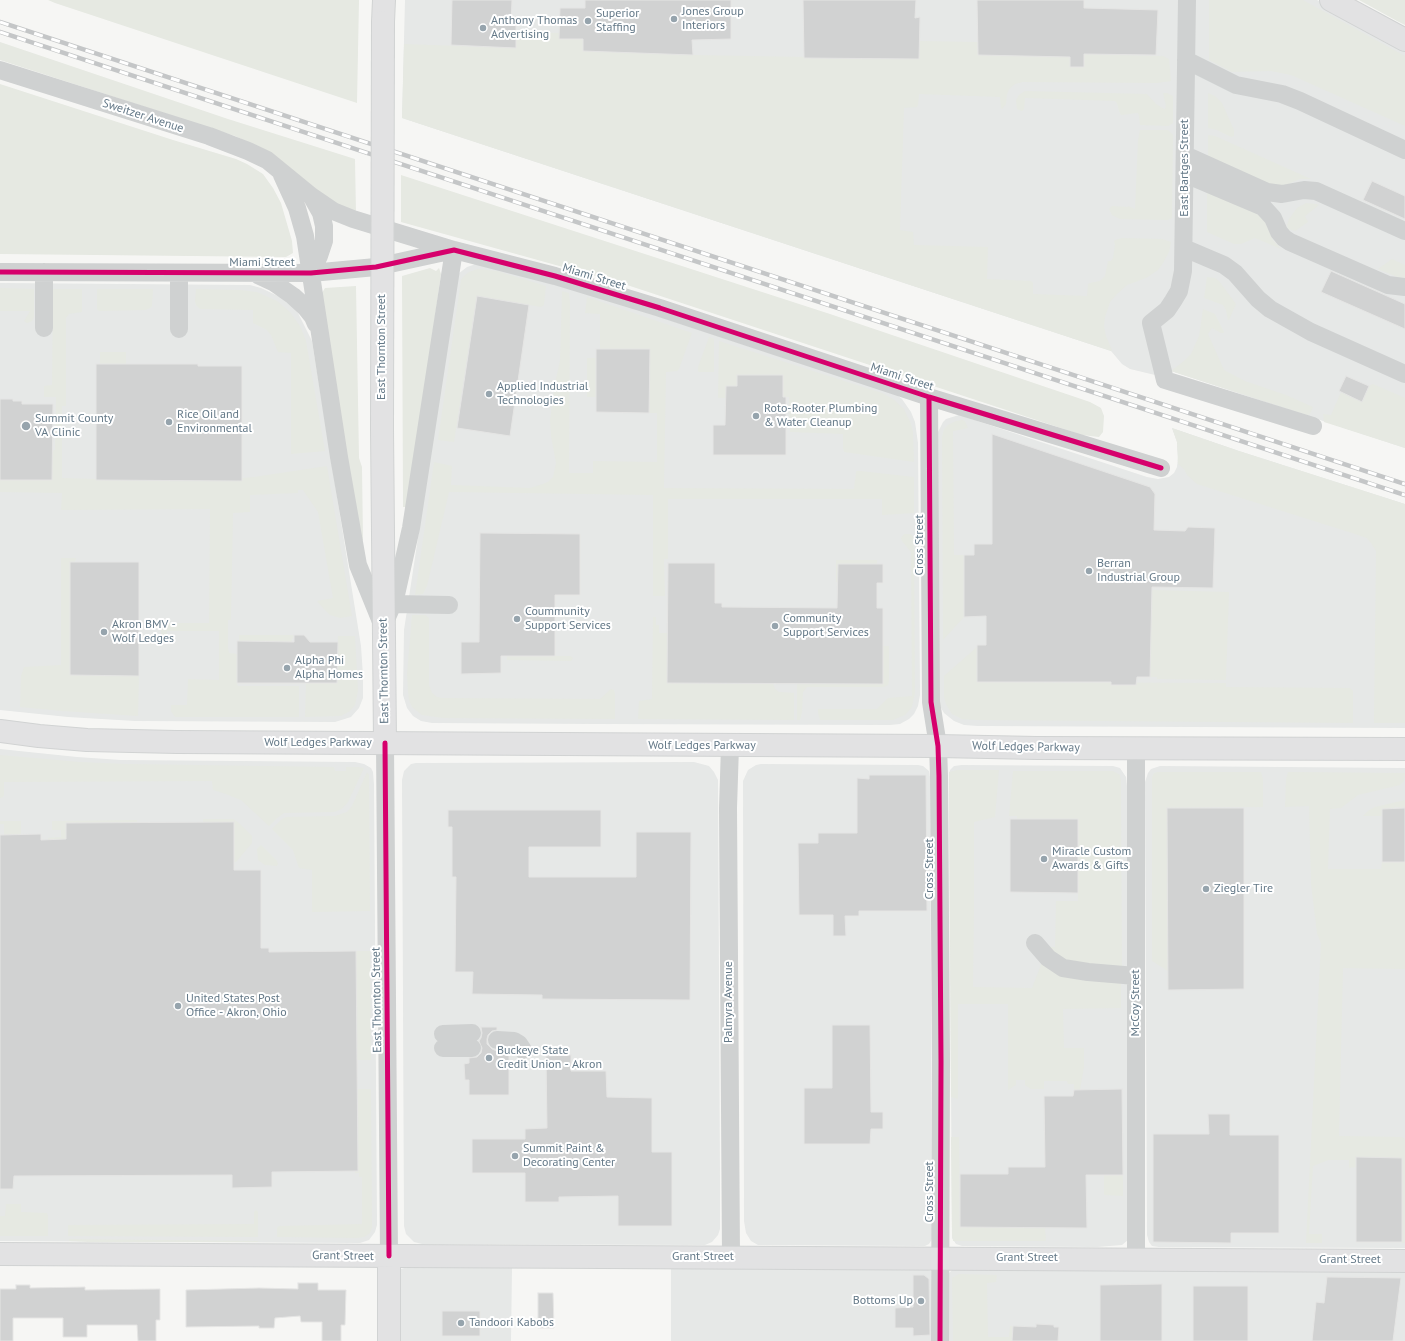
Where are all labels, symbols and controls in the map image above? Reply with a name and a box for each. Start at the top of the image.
place label: Jones Group Interiors [682,5,744,33]
place label: Superior Staffing [596,7,639,35]
place label: Anthony Thomas Advertising [491,14,577,42]
marker: Jones Group Interiors [669,14,679,24]
marker: Superior Staffing [583,16,593,26]
marker: Anthony Thomas Advertising [478,23,488,33]
street label: Sweitzer Avenue [101,96,185,136]
street label: East Bartges Street [1178,119,1192,217]
street label: Miami Street [229,256,295,270]
street label: Miami Street [561,261,627,293]
street label: East Thornton Street [375,294,389,400]
street label: Miami Street [869,360,935,394]
place label: Applied Industrial Technologies [497,380,588,408]
marker: Applied Industrial Technologies [484,389,494,399]
place label: Roto-Rooter Plumbing & Water Cleanup [764,402,878,430]
place label: Rice Oil and Environmental [177,408,252,436]
marker: Roto-Rooter Plumbing & Water Cleanup [751,411,761,421]
place label: Summit County VA Clinic [35,412,113,440]
marker: Rice Oil and Environmental [164,417,174,427]
marker: Summit County VA Clinic [20,420,32,432]
street label: Cross Street [913,514,927,576]
place label: Berran Industrial Group [1097,557,1180,585]
marker: Berran Industrial Group [1084,566,1094,576]
place label: Coummunity Support Services [525,605,611,633]
place label: Community Support Services [783,612,869,640]
marker: Coummunity Support Services [512,614,522,624]
place label: Akron BMV - Wolf Ledges [112,618,176,646]
street label: East Thornton Street [376,618,392,724]
marker: Community Support Services [770,621,780,631]
marker: Akron BMV - Wolf Ledges [99,627,109,637]
place label: Alpha Phi Alpha Homes [295,654,363,682]
marker: Alpha Phi Alpha Homes [282,663,292,673]
street label: Wolf Ledges Parkway [264,736,372,750]
street label: Wolf Ledges Parkway [648,739,756,753]
street label: Wolf Ledges Parkway [972,739,1080,755]
street label: Cross Street [923,838,937,900]
place label: Miracle Custom Awards & Gifts [1052,845,1131,873]
marker: Miracle Custom Awards & Gifts [1039,854,1049,864]
place label: Ziegler Tire [1214,882,1273,896]
marker: Ziegler Tire [1201,884,1211,894]
street label: East Thornton Street [369,947,385,1053]
street label: Palmyra Avenue [722,961,736,1043]
street label: McCoy Street [1129,969,1143,1037]
place label: United States Post Office - Akron, Ohio [186,992,287,1020]
marker: United States Post Office - Akron, Ohio [173,1001,183,1011]
place label: Buckeye State Credit Union - Akron [497,1044,602,1072]
marker: Buckeye State Credit Union - Akron [484,1053,494,1063]
place label: Summit Paint & Decorating Center [523,1142,615,1170]
marker: Summit Paint & Decorating Center [510,1151,520,1161]
street label: Cross Street [923,1161,937,1223]
street label: Grant Street [312,1248,374,1264]
street label: Grant Street [672,1250,734,1264]
street label: Grant Street [996,1251,1058,1265]
street label: Grant Street [1319,1253,1381,1267]
place label: Bottoms Up [853,1294,913,1308]
marker: Bottoms Up [916,1296,926,1306]
place label: Tandoori Kabobs [469,1316,554,1330]
marker: Tandoori Kabobs [456,1318,466,1328]

